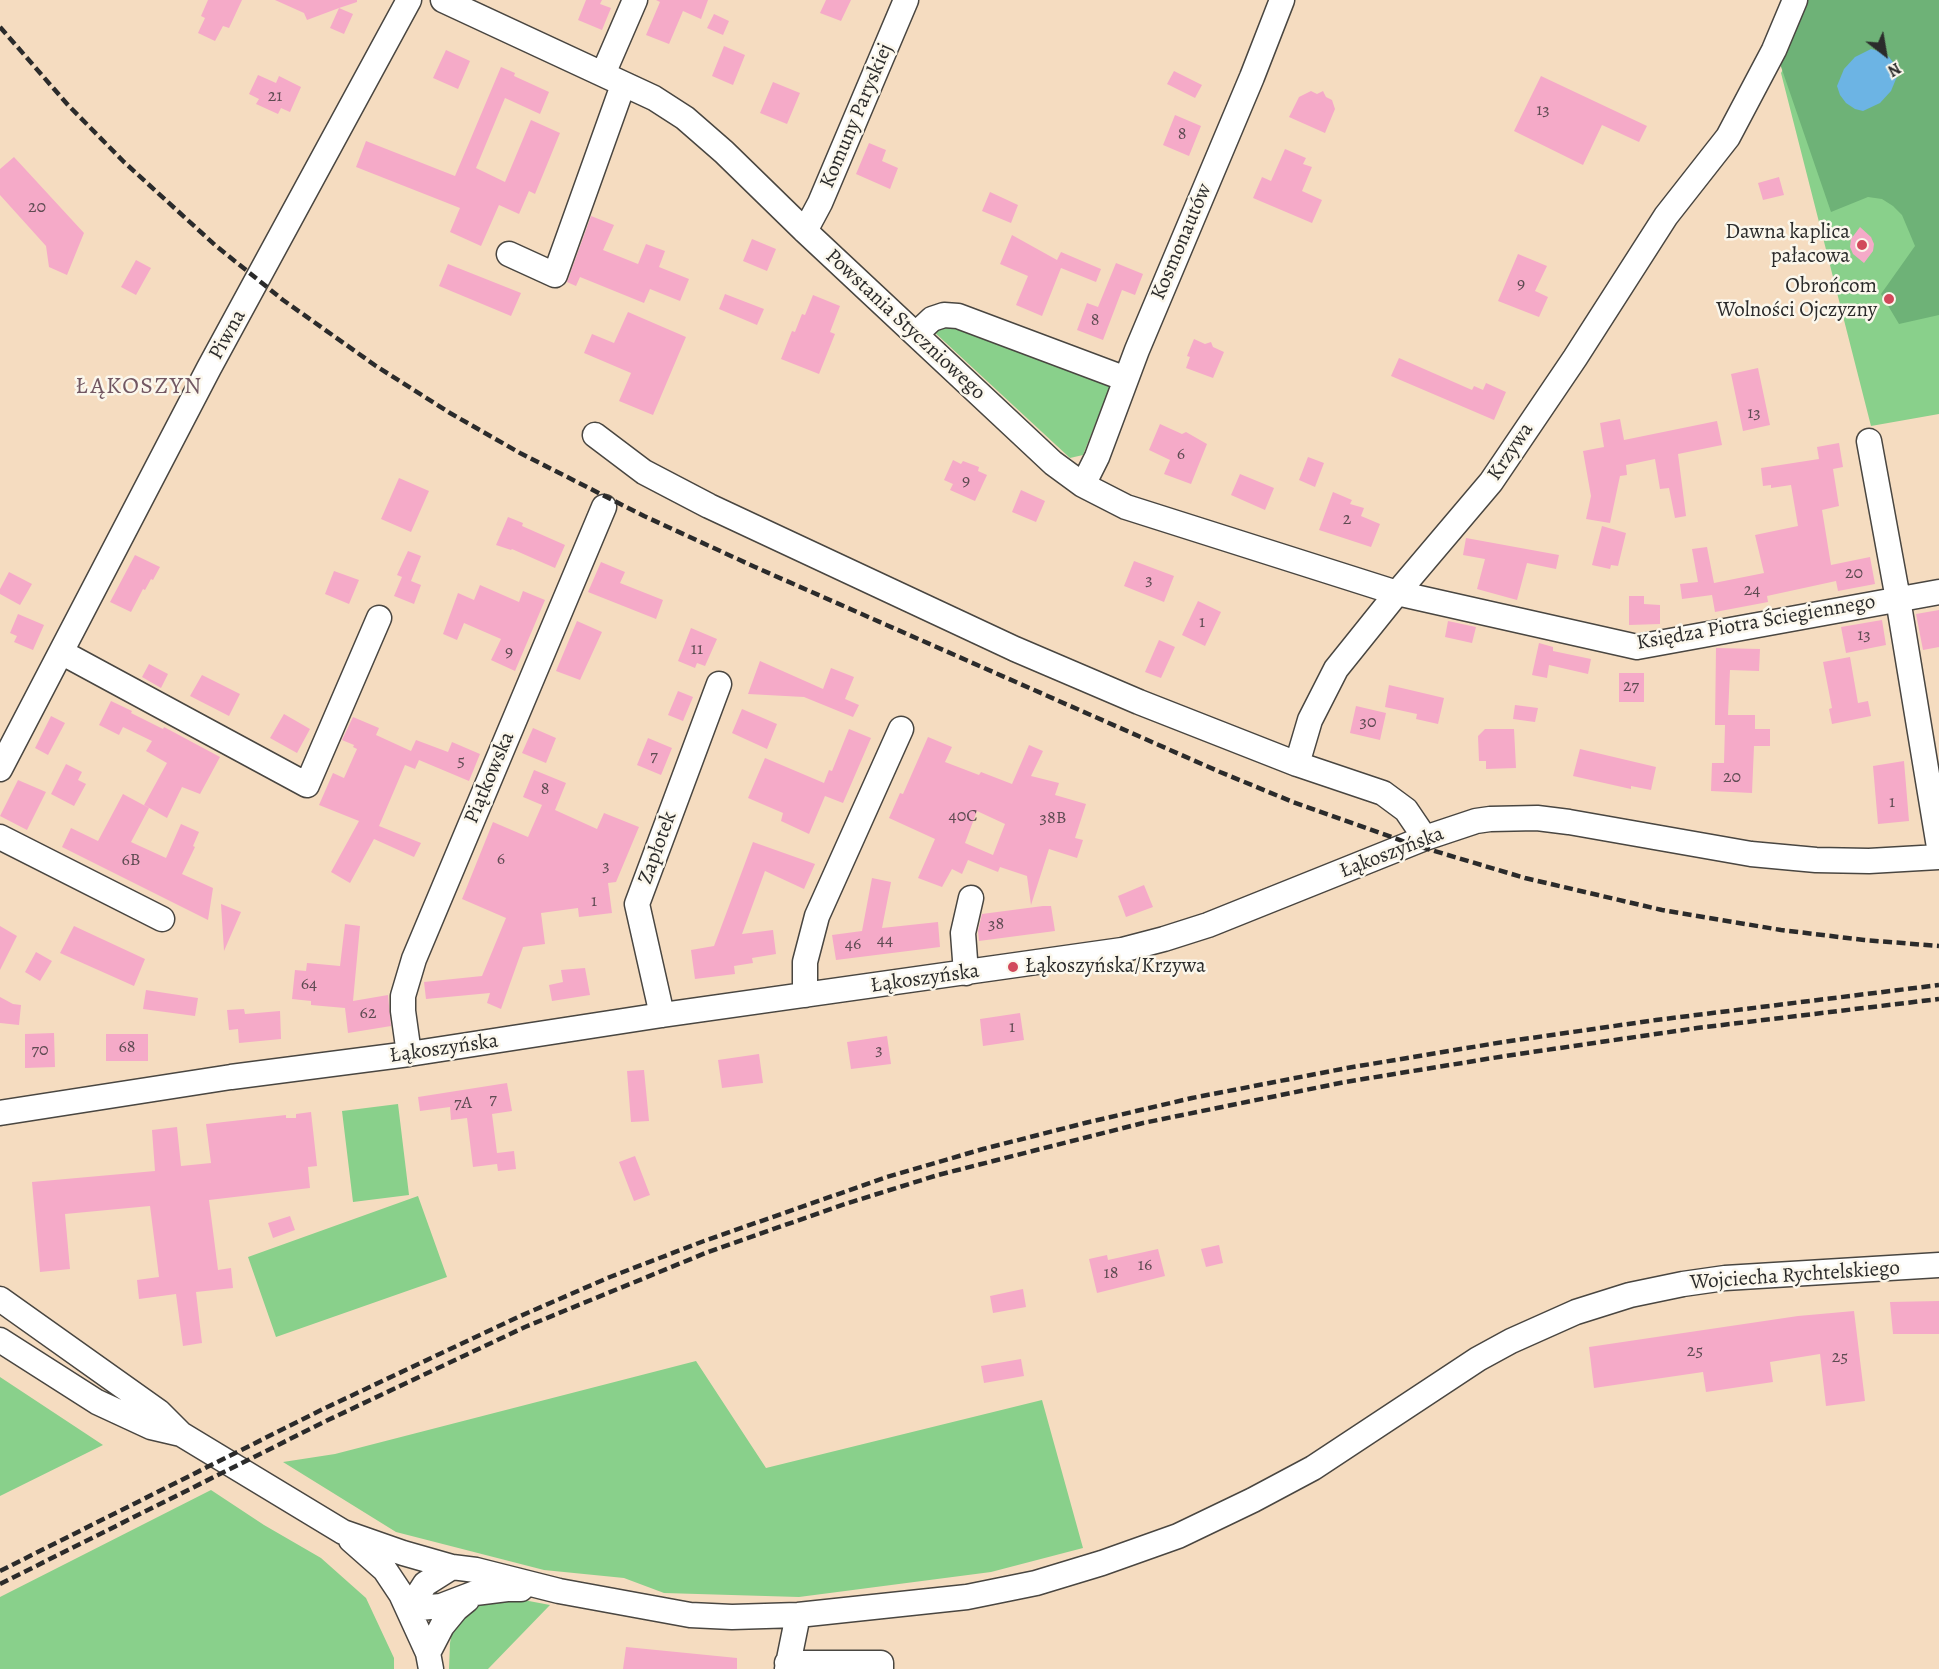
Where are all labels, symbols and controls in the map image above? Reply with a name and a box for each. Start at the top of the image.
north arrow [1855,24,1915,84]
street label: Komuny Paryskiej [815,40,899,192]
text: N [1884,57,1905,82]
house number: 21 [268,86,282,108]
house number: 13 [1536,100,1550,122]
house number: 8 [1178,124,1186,146]
street label: Kosmonautów [1146,180,1218,304]
house number: 20 [28,197,46,219]
place label: Dawna kaplica pałacowa [1725,220,1850,270]
marker: Dawna kaplica pałacowa [1855,238,1869,252]
street label: Powstania Styczniowego [820,244,990,406]
house number: 9 [1517,274,1525,296]
place label: Obrońcom Wolności Ojczyzny [1716,274,1877,324]
marker: Obrońcom Wolności Ojczyzny [1882,292,1896,306]
street label: Piwna [204,306,252,364]
house number: 8 [1091,310,1099,332]
district label: ŁĄKOSZYN [75,373,203,401]
house number: 13 [1747,403,1761,425]
street label: Krzywa [1483,418,1539,486]
house number: 6 [1177,444,1185,466]
house number: 9 [962,471,970,493]
house number: 2 [1343,509,1351,531]
house number: 20 [1845,563,1863,585]
house number: 3 [1145,570,1153,592]
house number: 24 [1744,580,1760,602]
street label: Księdza Piotra Ściegiennego [1635,590,1877,656]
house number: 1 [1199,612,1205,634]
house number: 13 [1857,625,1871,647]
house number: 11 [691,639,703,661]
house number: 9 [505,642,513,664]
house number: 27 [1623,676,1639,698]
house number: 30 [1359,712,1377,734]
street label: Piątkowska [459,728,521,828]
house number: 7 [650,746,658,768]
house number: 5 [457,751,465,773]
house number: 20 [1723,767,1741,789]
house number: 8 [541,779,549,801]
house number: 1 [1889,792,1895,814]
house number: 40C [948,806,978,828]
street label: Zapłotek [633,808,683,888]
house number: 38B [1040,808,1066,830]
street label: Łąkoszyńska [1336,822,1448,884]
house number: 6 [497,849,505,871]
house number: 6B [121,850,141,872]
house number: 3 [602,856,610,878]
house number: 1 [591,891,597,913]
house number: 38 [988,914,1004,936]
house number: 44 [877,930,893,952]
house number: 46 [845,934,861,956]
place label: Łąkoszyńska/Krzywa [1025,954,1206,980]
street label: Łąkoszyńska [869,959,981,999]
marker: Łąkoszyńska/Krzywa [1006,960,1020,974]
house number: 64 [301,974,317,996]
house number: 62 [360,1003,376,1025]
house number: 1 [1009,1017,1015,1039]
street label: Łąkoszyńska [388,1029,500,1069]
house number: 68 [118,1037,136,1059]
house number: 70 [31,1040,49,1062]
house number: 3 [875,1040,883,1062]
house number: 7 [489,1089,497,1111]
house number: 7A [454,1093,472,1115]
house number: 16 [1138,1255,1152,1277]
street label: Wojciecha Rychtelskiego [1689,1256,1901,1296]
house number: 18 [1104,1263,1118,1285]
house number: 25 [1687,1341,1703,1363]
house number: 25 [1832,1347,1848,1369]

